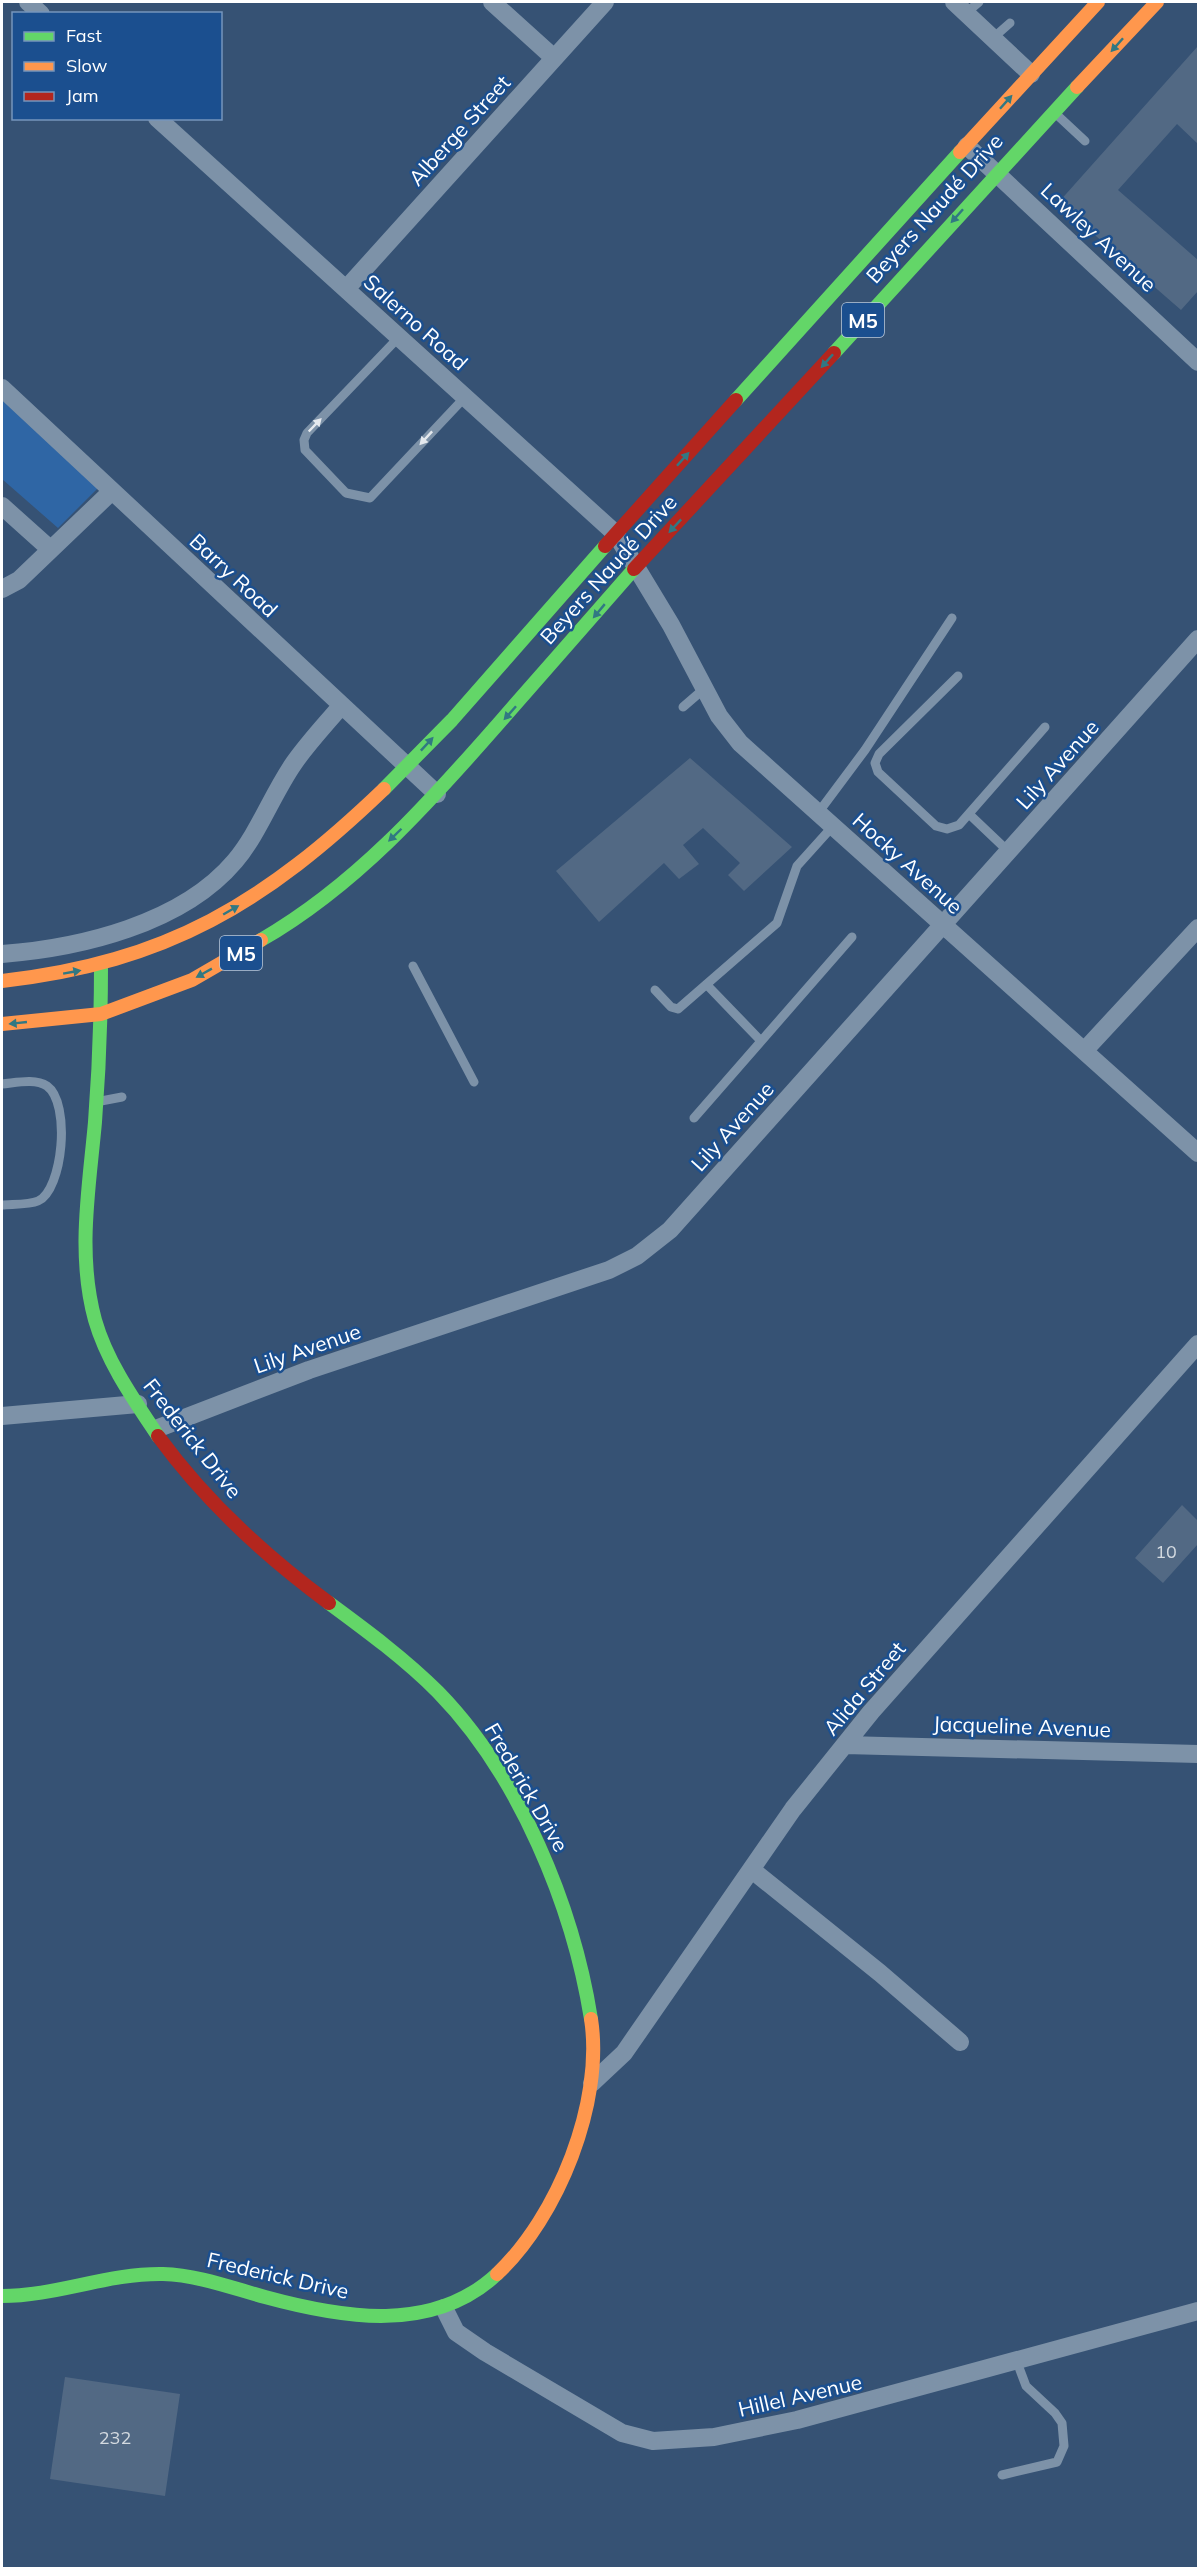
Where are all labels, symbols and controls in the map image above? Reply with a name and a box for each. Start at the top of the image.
legend [12,12,222,120]
text: Fast [66,24,102,47]
one-way arrow [1110,37,1124,52]
text: Slow [66,54,108,77]
street label: Alberge Street [403,69,515,191]
text: Jam [66,84,99,107]
one-way arrow [999,95,1013,110]
street label: Beyers Naudé Drive [860,128,1008,288]
street label: Lawley Avenue [1036,177,1162,297]
one-way arrow [951,208,964,223]
street label: Salerno Road [359,269,473,375]
road number: M5 [842,303,884,337]
one-way arrow [820,353,834,368]
one-way arrow [308,417,322,432]
one-way arrow [419,431,433,446]
one-way arrow [676,452,690,467]
street label: Beyers Naudé Drive [534,489,682,649]
one-way arrow [669,519,683,533]
street label: Barry Road [185,528,283,622]
one-way arrow [593,603,606,619]
one-way arrow [504,705,517,720]
street label: Lily Avenue [1010,714,1104,814]
one-way arrow [420,736,434,751]
street label: Hocky Avenue [848,807,968,919]
one-way arrow [388,828,403,842]
one-way arrow [223,905,240,915]
road number: M5 [220,936,262,970]
one-way arrow [63,967,82,976]
one-way arrow [196,968,213,978]
one-way arrow [8,1018,27,1028]
street label: Lily Avenue [685,1076,779,1176]
street label: Lily Avenue [250,1318,364,1378]
street label: Frederick Drive [138,1373,248,1503]
house number: 10 [1155,1540,1177,1563]
street label: Alida Street [817,1636,911,1740]
street label: Jacqueline Avenue [932,1710,1112,1742]
street label: Frederick Drive [480,1718,574,1856]
street label: Frederick Drive [205,2246,351,2304]
street label: Hillel Avenue [736,2368,864,2422]
house number: 232 [99,2426,131,2449]

